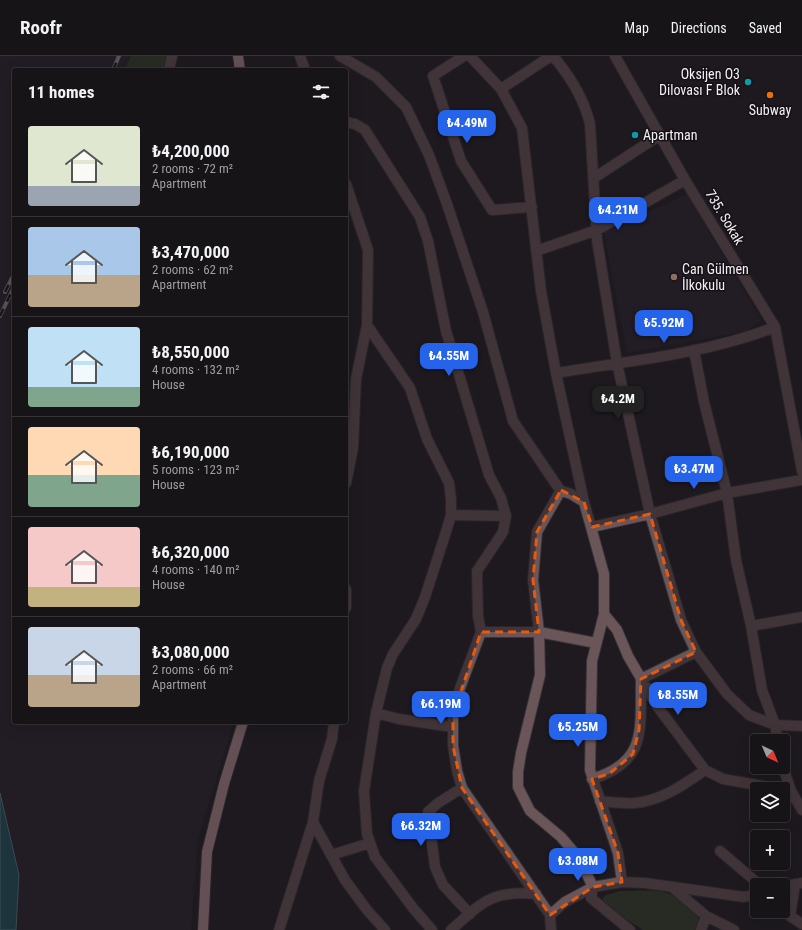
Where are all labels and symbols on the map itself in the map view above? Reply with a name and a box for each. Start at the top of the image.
place label: Oksijen O3 Dilovası F Blok [659,66,741,98]
marker: Oksijen O3 Dilovası F Blok [743,77,753,87]
marker: Subway [765,90,775,100]
place label: Subway [749,102,791,118]
pin: ₺4.49M [434,110,500,144]
place label: Apartman [643,127,697,143]
marker: Apartman [630,130,640,140]
street label: 735. Sokak [702,187,748,248]
pin: ₺4.21M [585,197,651,231]
place label: Can Gülmen İlkokulu [682,261,749,293]
marker: Can Gülmen İlkokulu [669,272,679,282]
pin: ₺5.92M [631,310,697,344]
pin: ₺4.55M [416,343,482,377]
pin: ₺4.2M [590,386,646,420]
pin: ₺3.47M [661,456,727,490]
pin: ₺8.55M [645,682,711,716]
pin: ₺6.19M [408,691,474,725]
pin: ₺5.25M [545,714,611,748]
north arrow [750,734,790,774]
pin: ₺6.32M [388,813,454,847]
pin: ₺3.08M [545,848,611,882]

